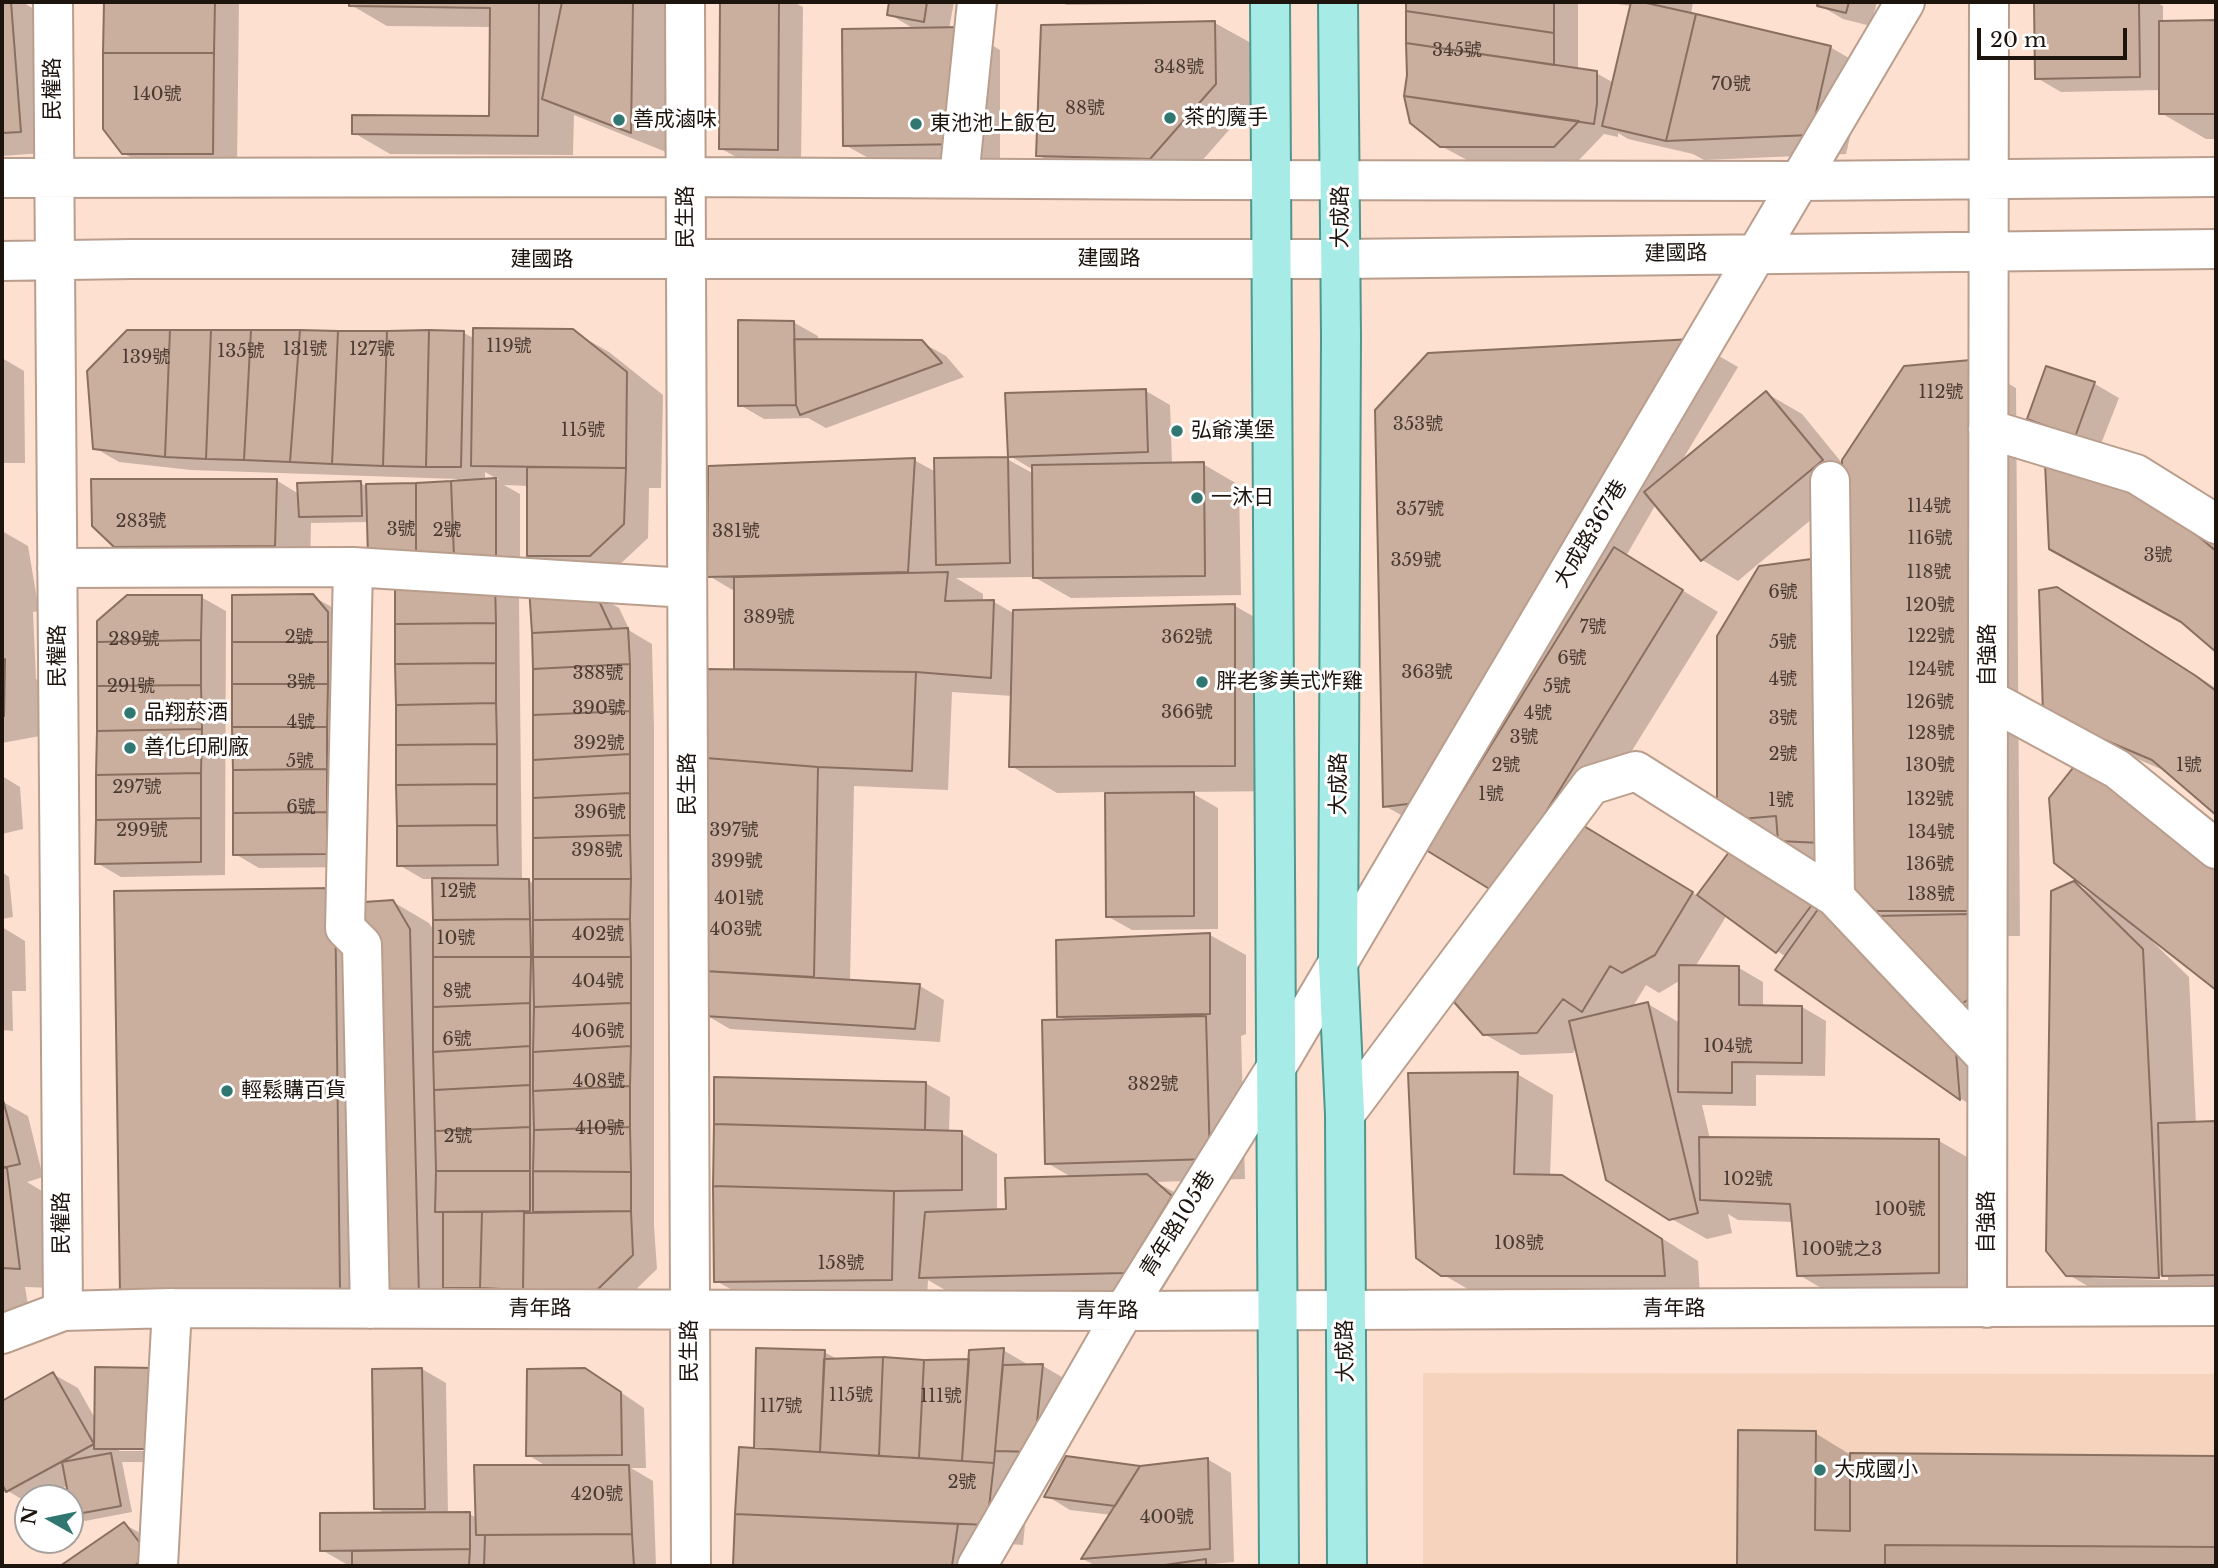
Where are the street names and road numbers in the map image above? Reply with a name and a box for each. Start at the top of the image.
street label: 民權路 [40,58,66,120]
street label: 民生路 [673,186,699,248]
street label: 大成路 [1328,186,1354,248]
street label: 建國路 [1644,241,1708,267]
street label: 建國路 [1078,246,1140,272]
street label: 建國路 [511,247,573,273]
street label: 大成路367巷 [1549,476,1633,592]
street label: 自強路 [1975,624,2001,686]
street label: 民權路 [45,625,71,687]
street label: 民生路 [675,753,701,815]
street label: 大成路 [1326,753,1352,815]
street label: 青年路105巷 [1135,1166,1221,1282]
street label: 自強路 [1974,1191,2000,1253]
street label: 民權路 [49,1192,75,1254]
street label: 青年路 [509,1296,571,1322]
street label: 青年路 [1643,1296,1705,1322]
street label: 青年路 [1076,1298,1138,1324]
street label: 大成路 [1333,1319,1359,1383]
street label: 民生路 [677,1320,703,1382]

